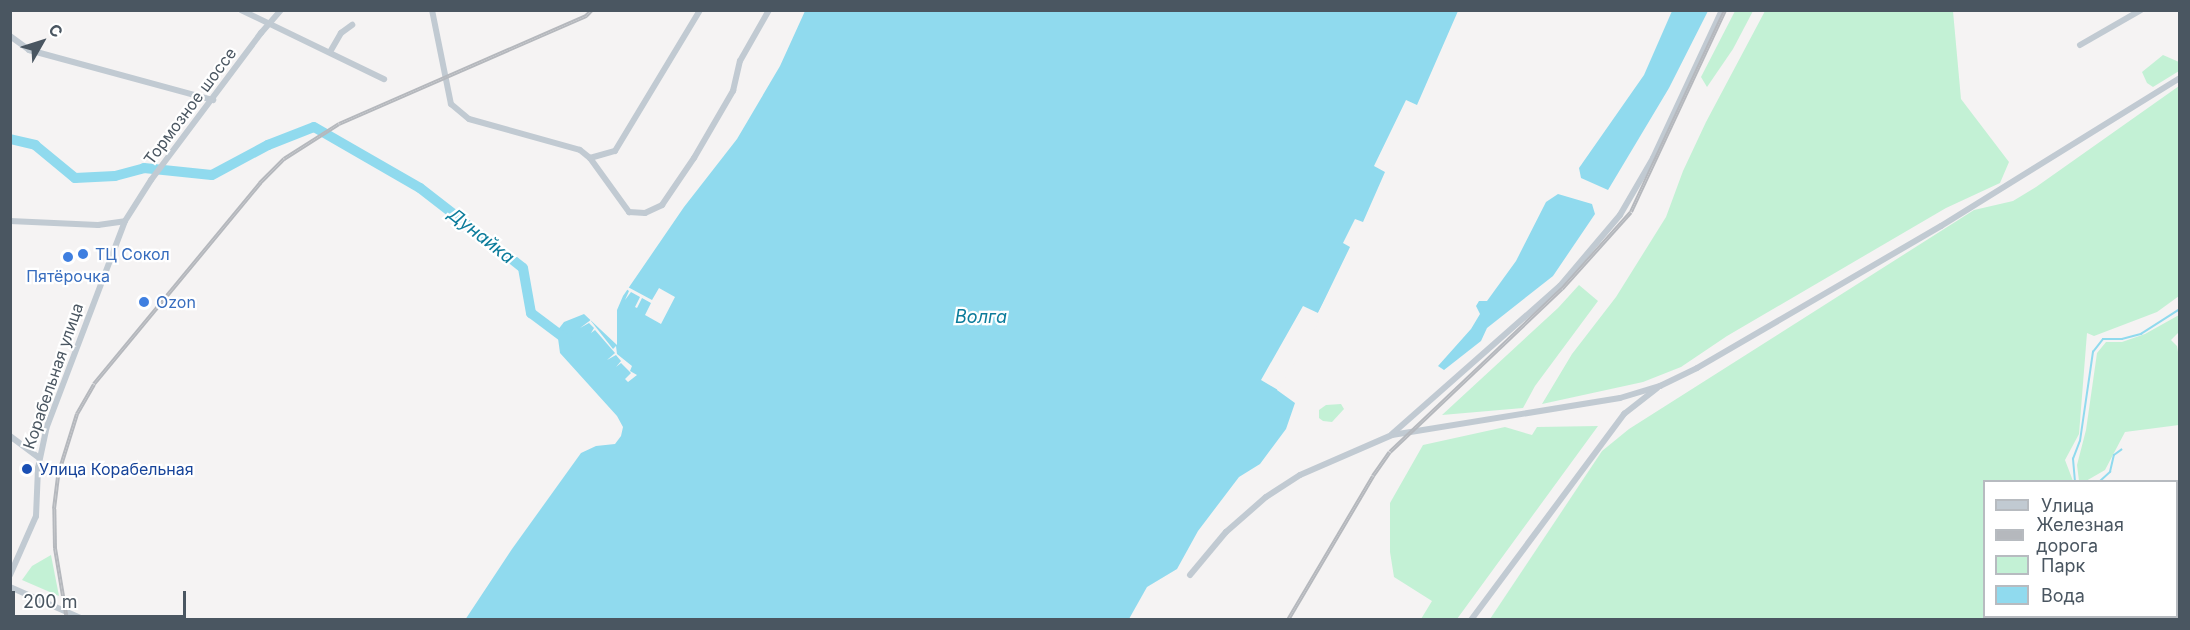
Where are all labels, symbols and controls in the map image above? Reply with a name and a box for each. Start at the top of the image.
north arrow [12,12,72,72]
text: С [44,20,67,42]
street label: Тормозное шоссе [140,44,240,168]
water label: Дунайка [444,203,518,269]
place label: ТЦ Сокол [95,244,170,264]
marker: ТЦ Сокол [76,247,90,261]
marker: Пятёрочка [61,250,75,264]
place label: Пятёрочка [26,266,110,286]
place label: Ozon [156,292,196,312]
marker: Ozon [137,295,151,309]
street label: Корабельная улица [19,301,87,451]
water label: Волга [955,306,1007,328]
place label: Улица Корабельная [39,459,194,479]
marker: Улица Корабельная [20,462,34,476]
legend [1983,480,2178,618]
text: Улица [2041,495,2094,516]
text: Железная дорога [2036,514,2124,556]
text: Парк [2041,555,2085,576]
scale bar [15,579,189,617]
text: Вода [2041,585,2085,606]
text: 200 m [23,591,78,612]

